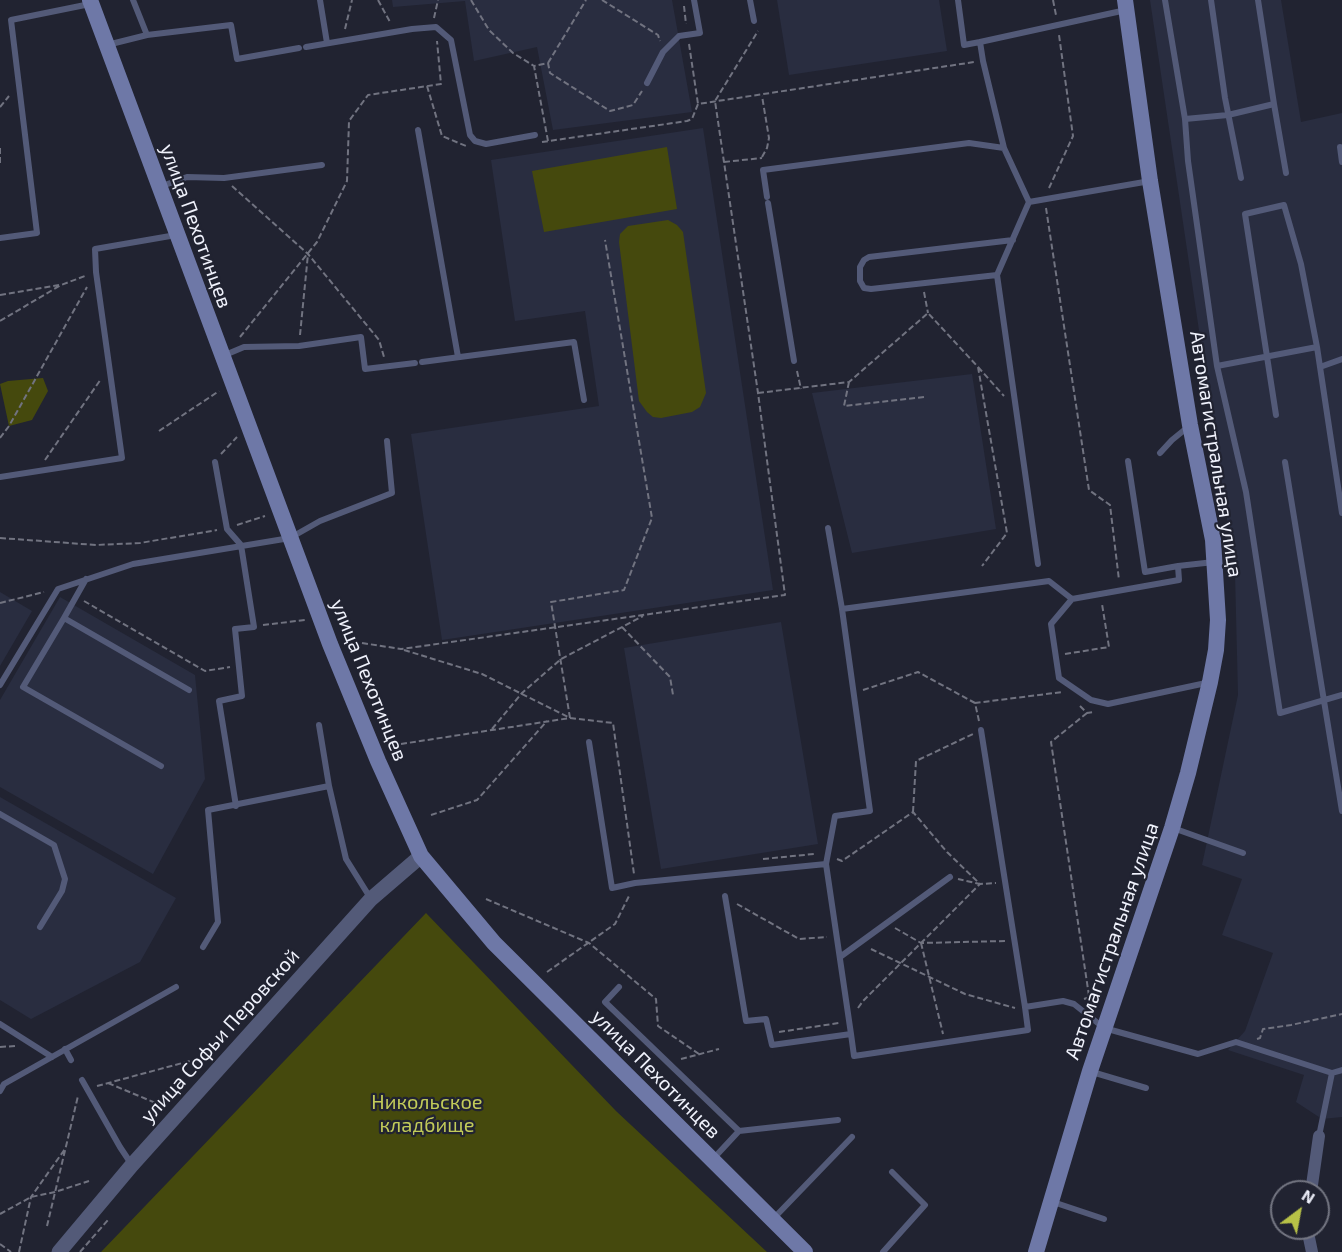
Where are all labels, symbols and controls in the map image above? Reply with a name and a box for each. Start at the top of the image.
street label: улица Пехотинцев [155,141,237,311]
street label: Автомагистральная улица [1185,329,1247,579]
street label: улица Пехотинцев [326,595,412,765]
street label: Автомагистральная улица [1060,819,1164,1063]
street label: улица Софьи Перовской [136,944,304,1128]
street label: улица Пехотинцев [586,1004,726,1144]
park label: Никольское кладбище [371,1090,483,1137]
north arrow [1270,1180,1330,1240]
text: N [1299,1185,1319,1207]

